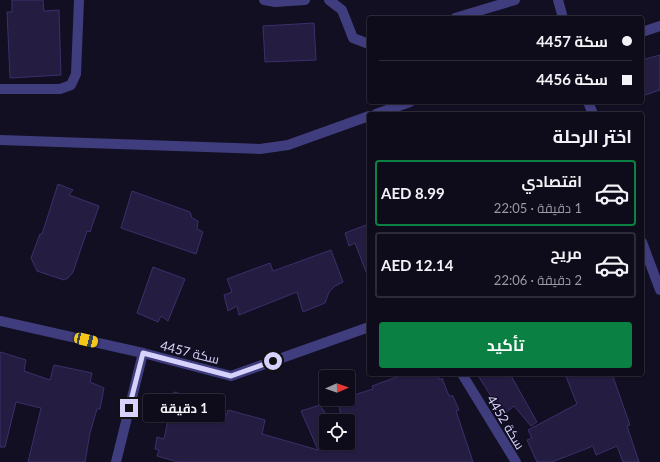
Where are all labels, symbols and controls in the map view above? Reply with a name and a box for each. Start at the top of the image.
text: سكة 4457 [536,32,608,50]
text: سكة 4456 [536,70,608,88]
text: اختر الرحلة [553,125,632,147]
text: اقتصادي [522,172,582,190]
icon: car [594,175,630,211]
text: AED 8.99 [381,184,445,202]
text: 1 دقيقة · 22:05 [494,200,582,216]
text: مريح [550,244,582,262]
icon: car [594,247,630,283]
text: AED 12.14 [381,256,453,274]
text: 2 دقيقة · 22:06 [494,272,582,288]
button: تأكيد [379,322,632,368]
car [73,331,99,349]
street label: سكة 4457 [159,337,221,367]
route start [264,352,282,370]
north arrow [319,370,355,406]
map controls [319,370,355,450]
street label: سكة 4452 [484,392,528,452]
callout: 1 دقيقة [143,394,225,422]
route end [120,399,138,417]
text: 1 دقيقة [160,400,208,416]
button: locate [319,414,355,450]

